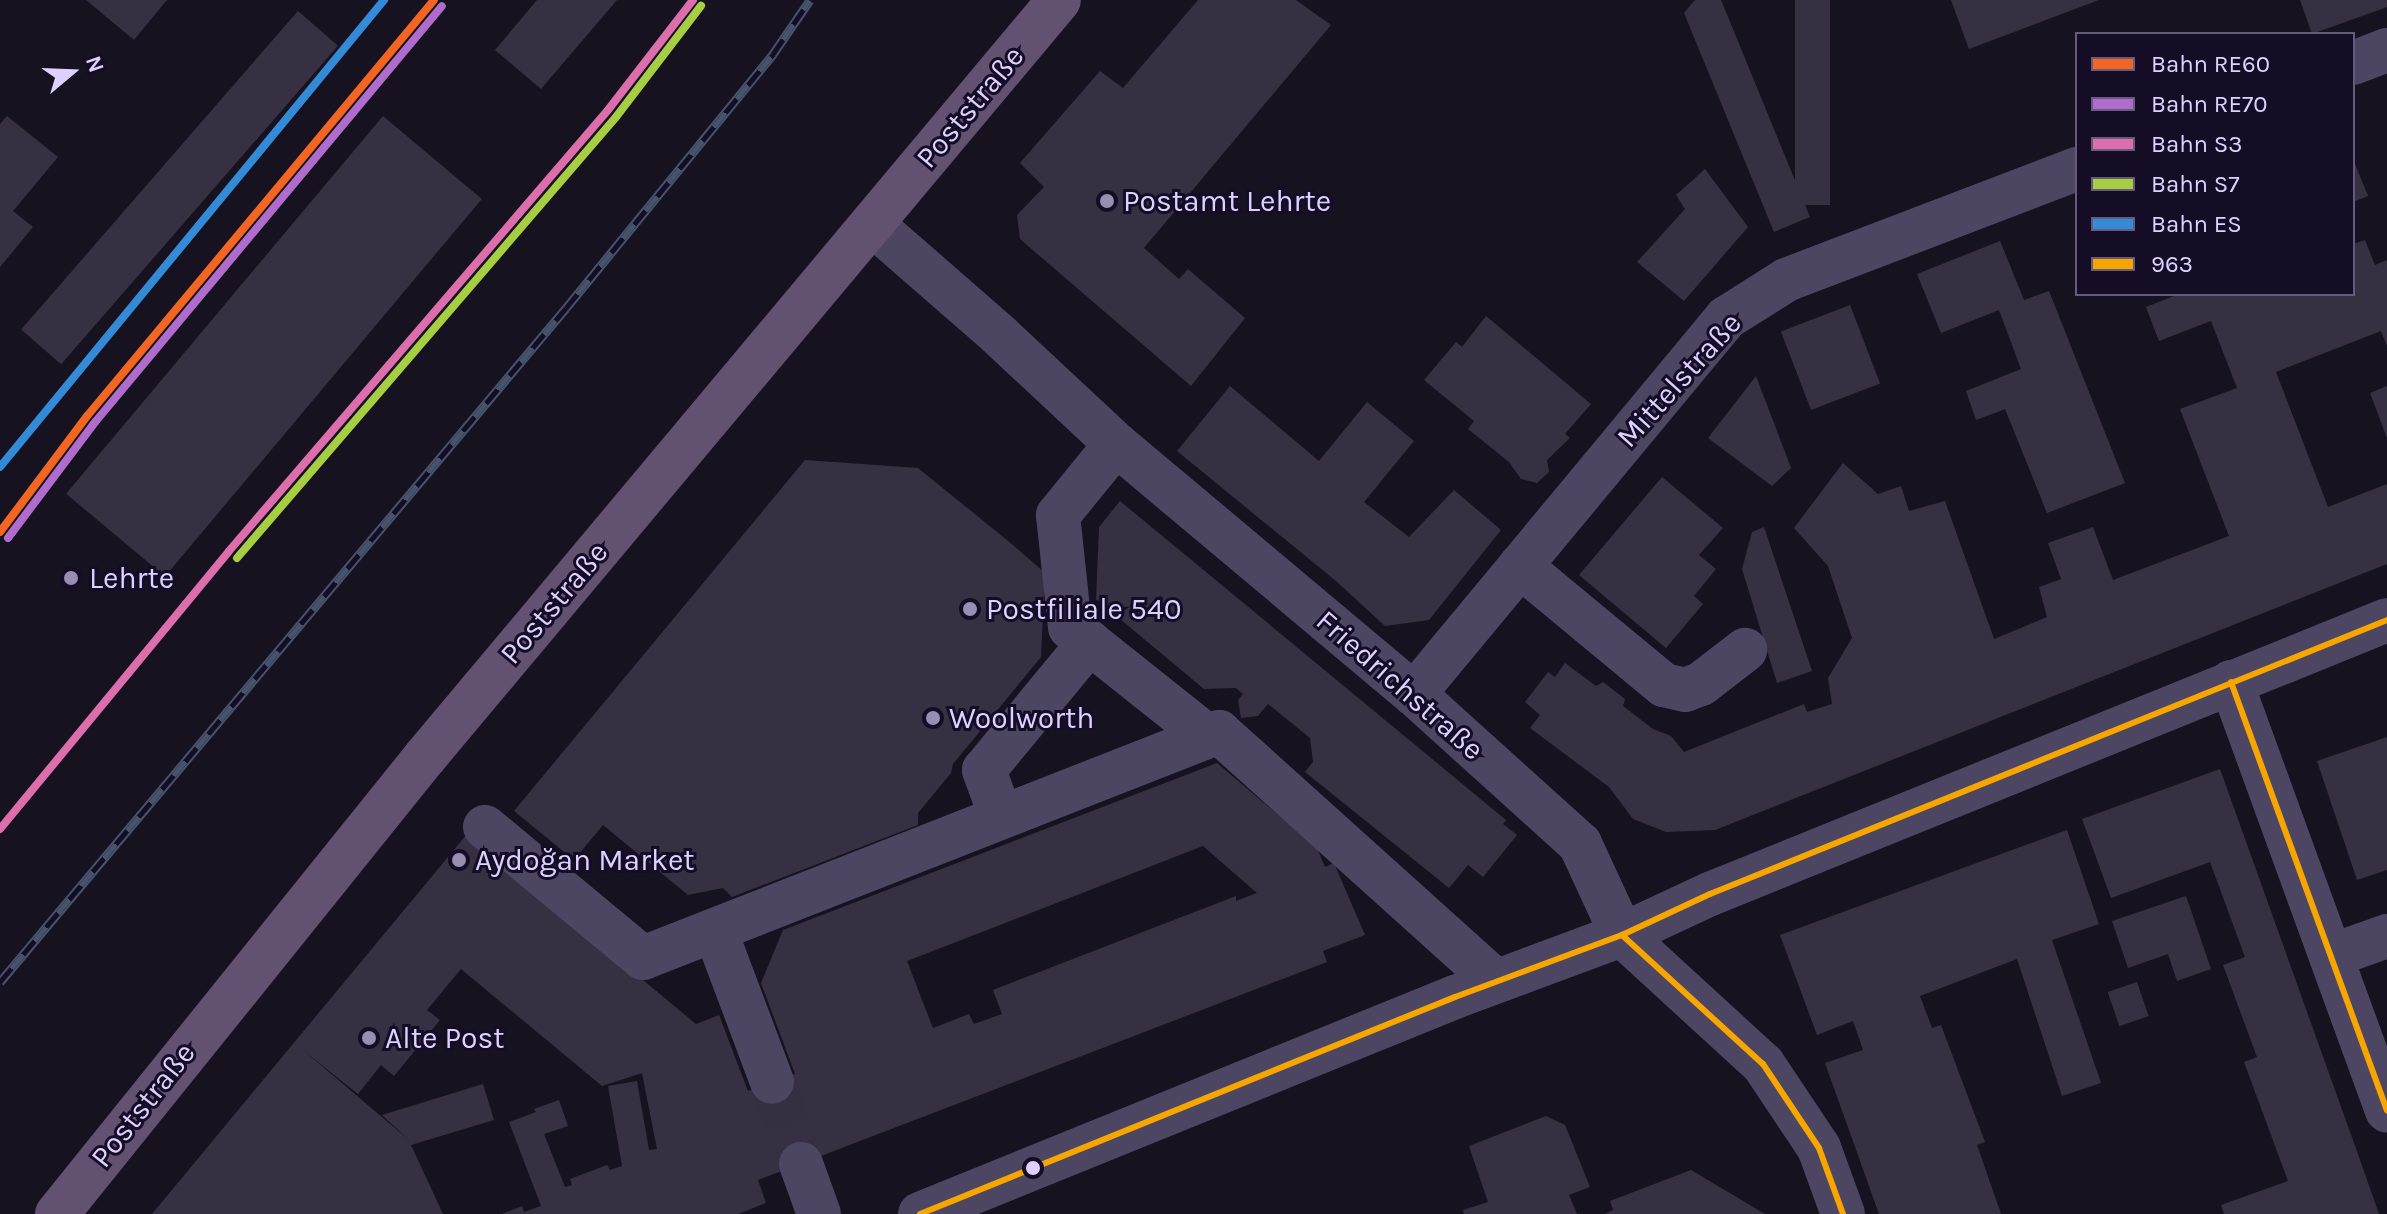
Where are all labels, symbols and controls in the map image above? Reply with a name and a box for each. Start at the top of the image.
north arrow [32,32,112,112]
legend [2075,32,2355,296]
street label: Poststraße [909,39,1031,175]
text: Bahn RE60 [2151,50,2270,78]
text: N [80,52,110,76]
text: Bahn RE70 [2151,90,2268,118]
text: Bahn S3 [2151,130,2242,158]
text: Bahn S7 [2151,170,2240,198]
place label: Postamt Lehrte [1123,183,1331,219]
marker: Postamt Lehrte [1098,192,1116,210]
text: Bahn ES [2151,210,2242,238]
text: 963 [2151,250,2193,278]
street label: Mittelstraße [1609,305,1749,455]
street label: Poststraße [493,535,615,671]
place label: Lehrte [89,560,174,596]
marker: Lehrte [60,567,82,589]
place label: Postfiliale 540 [986,591,1182,627]
marker: Postfiliale 540 [961,600,979,618]
street label: Friedrichstraße [1309,602,1491,768]
place label: Woolworth [949,700,1094,736]
marker: Woolworth [924,709,942,727]
place label: Aydoğan Market [475,842,695,878]
marker: Aydoğan Market [450,851,468,869]
place label: Alte Post [385,1020,504,1056]
marker: Alte Post [360,1029,378,1047]
street label: Poststraße [83,1036,203,1174]
unlabelled marker [1025,1160,1041,1176]

